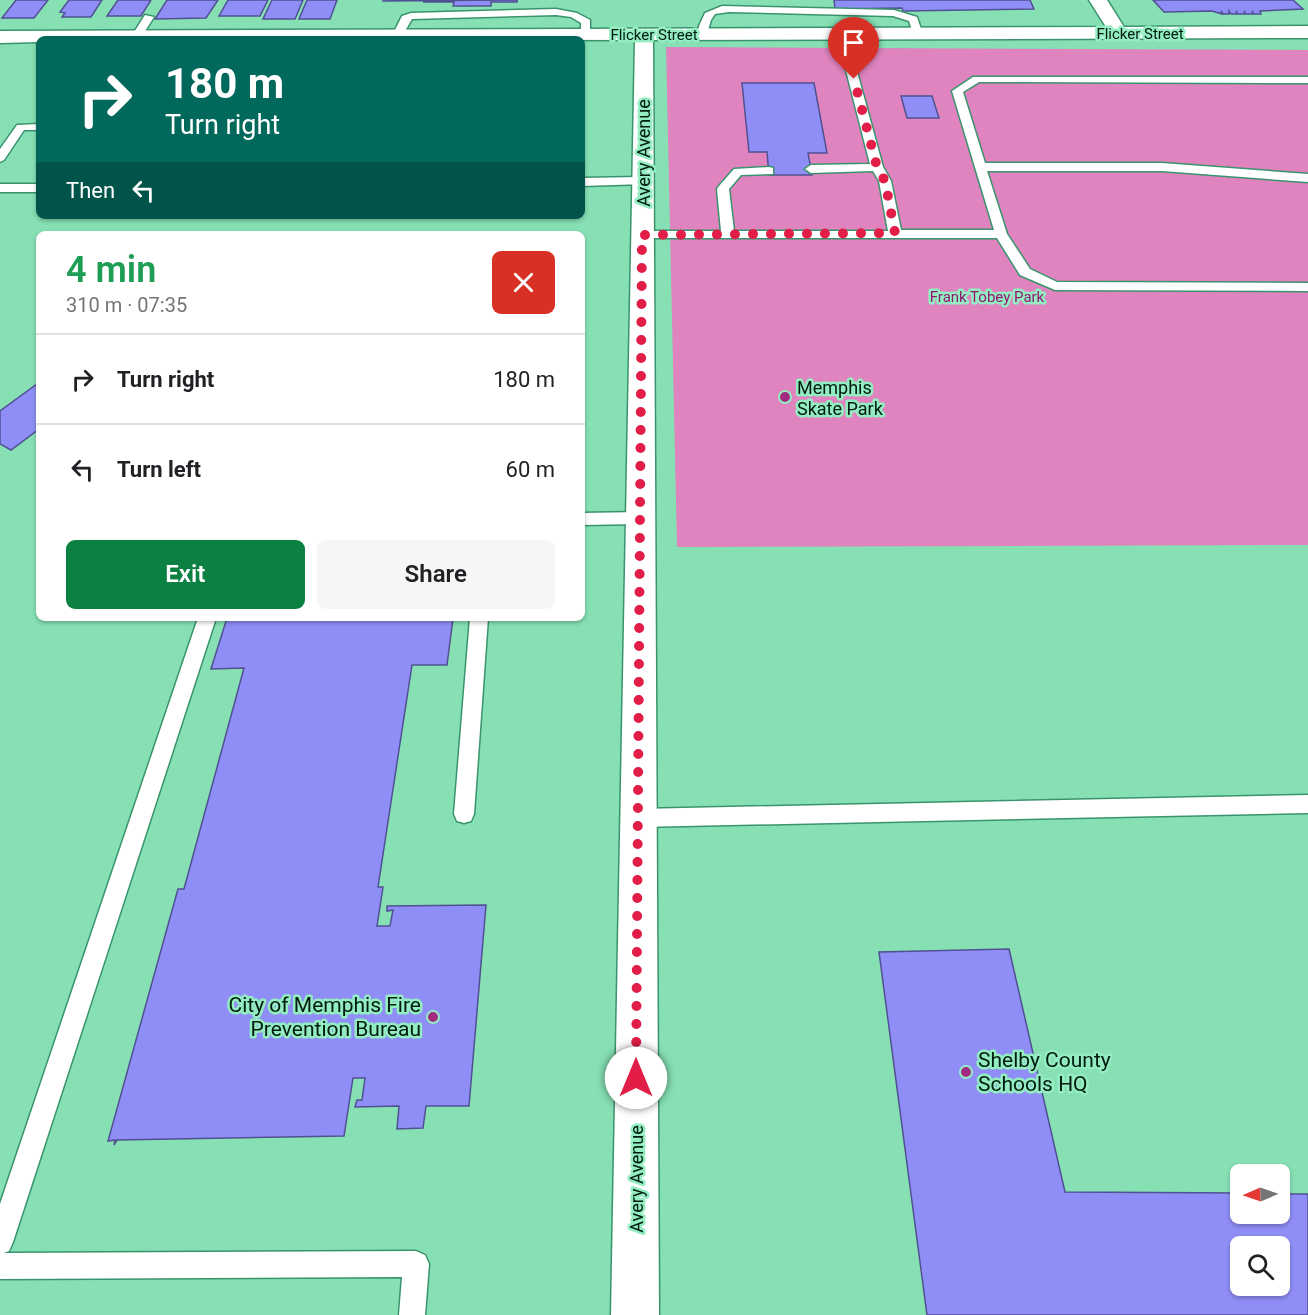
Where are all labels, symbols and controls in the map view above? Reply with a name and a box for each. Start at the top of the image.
pin [828,17,879,79]
street label: Flicker Street [1096,25,1184,43]
street label: Flicker Street [610,26,698,44]
icon: arrive [837,26,870,59]
text: 180 m [165,59,284,108]
icon: right [66,60,144,138]
street label: Avery Avenue [633,99,654,207]
text: Turn right [165,109,280,141]
icon: left [127,174,160,207]
text: Then [66,178,115,203]
text: 4 min [66,249,156,291]
button: close [492,251,555,314]
park label: Frank Tobey Park [930,288,1045,306]
text: 310 m · 07:35 [66,293,187,317]
icon: right [66,363,99,396]
text: Turn right [117,367,214,392]
text: 180 m [493,367,555,392]
place label: Memphis Skate Park [797,377,884,419]
marker: Memphis Skate Park [778,390,792,404]
icon: left [66,453,99,486]
text: Turn left [117,457,201,482]
text: 60 m [506,457,555,482]
button: Exit [66,540,305,609]
button: Share [317,540,555,609]
place label: City of Memphis Fire Prevention Bureau [229,993,421,1041]
marker: City of Memphis Fire Prevention Bureau [426,1010,440,1024]
position arrow [604,1046,668,1110]
place label: Shelby County Schools HQ [978,1048,1111,1096]
marker: Shelby County Schools HQ [959,1065,973,1079]
street label: Avery Avenue [626,1125,647,1233]
north arrow [1230,1164,1290,1224]
map controls [1230,1164,1290,1296]
button: search [1230,1236,1290,1296]

